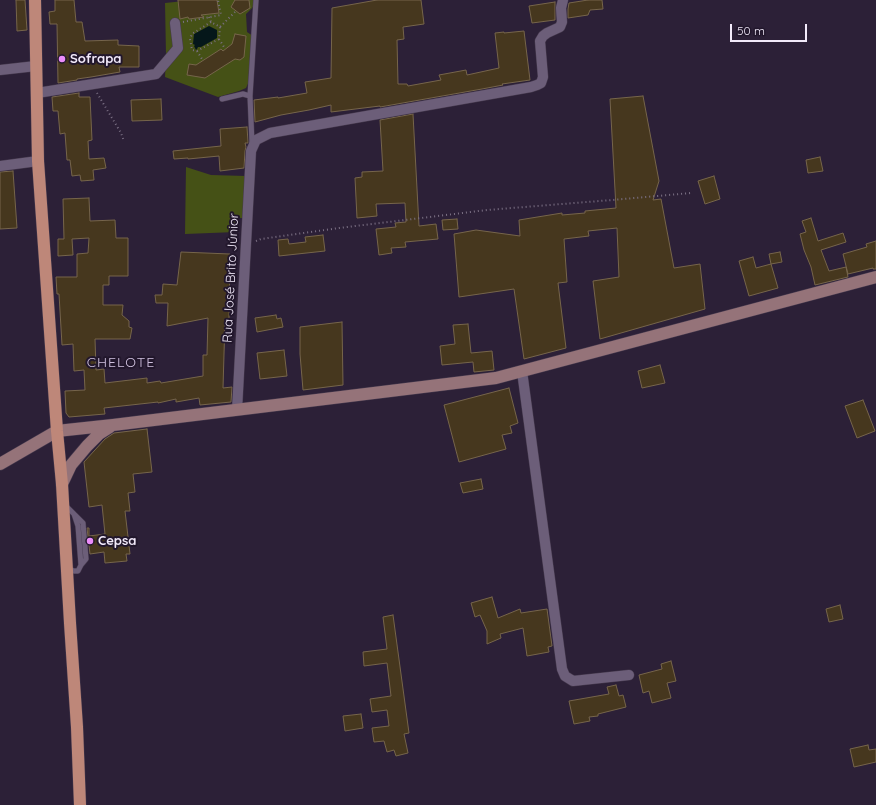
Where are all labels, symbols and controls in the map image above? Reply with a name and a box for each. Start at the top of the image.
scale bar [732,16,809,42]
text: 50 m [737,23,765,38]
place label: Sofrapa [70,51,122,67]
marker: Sofrapa [57,54,67,64]
street label: Rua José Brito Júnior [220,213,242,343]
district label: CHELOTE [87,355,155,371]
place label: Cepsa [98,533,137,549]
marker: Cepsa [85,536,95,546]

